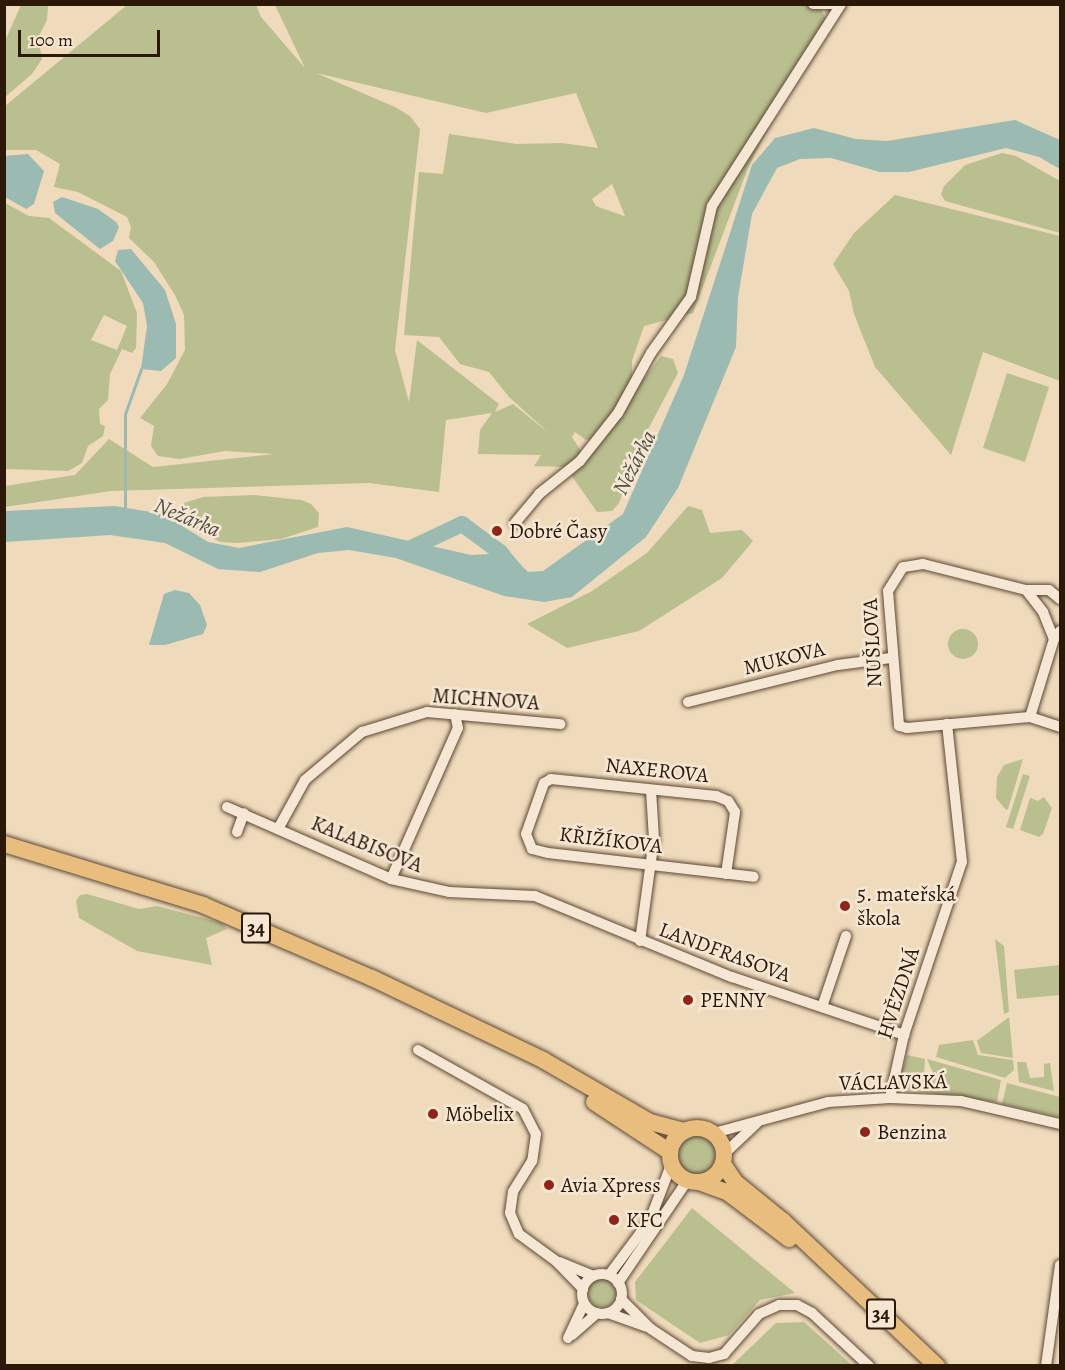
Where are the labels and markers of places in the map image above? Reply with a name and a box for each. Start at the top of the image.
place label: Dobré Časy [509,518,607,544]
marker: Dobré Časy [490,524,504,538]
place label: 5. mateřská škola [857,881,956,931]
marker: 5. mateřská škola [838,899,852,913]
place label: PENNY [700,987,765,1013]
marker: PENNY [681,993,695,1007]
place label: Möbelix [445,1101,514,1127]
marker: Möbelix [426,1107,440,1121]
place label: Benzina [877,1119,947,1145]
marker: Benzina [858,1125,872,1139]
place label: Avia Xpress [561,1172,661,1198]
marker: Avia Xpress [542,1178,556,1192]
place label: KFC [626,1207,663,1233]
marker: KFC [607,1213,621,1227]

